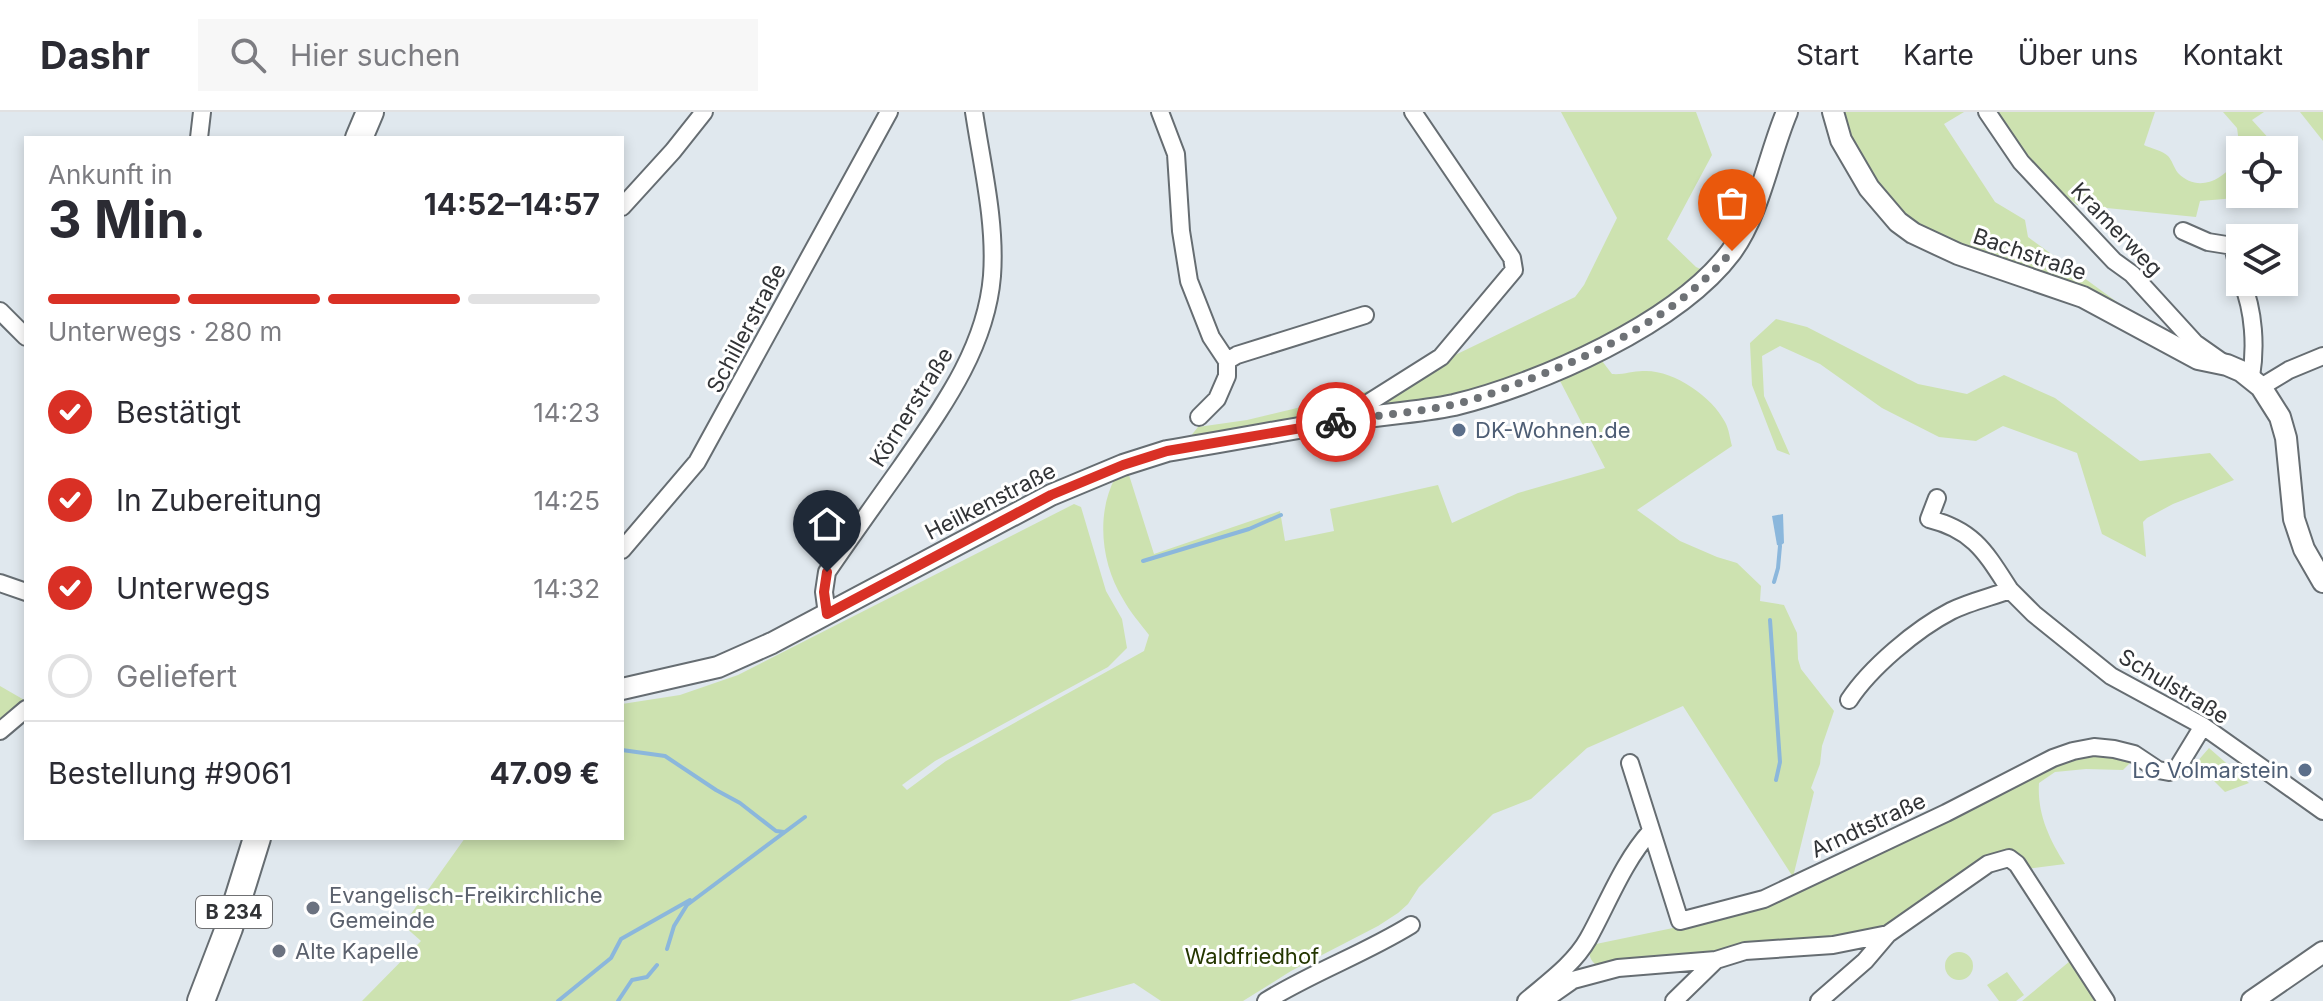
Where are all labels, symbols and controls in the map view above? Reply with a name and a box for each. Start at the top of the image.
search box [198,19,758,91]
text: Dashr [40,32,150,78]
icon: search [226,33,270,77]
text: Hier suchen [290,37,460,73]
text: Start [1796,38,1859,72]
text: Karte [1903,38,1974,72]
text: Über uns [2018,38,2138,72]
text: Kontakt [2182,38,2283,72]
map controls [2226,136,2298,296]
button: locate [2226,136,2298,208]
text: Ankunft in [48,159,173,190]
pin [1698,169,1766,251]
street label: Kramerweg [2066,177,2168,281]
icon: bag [1710,181,1754,225]
text: 14:52–14:57 [424,186,600,222]
text: 3 Min. [48,188,206,251]
street label: Bachstraße [1970,222,2090,286]
button: layers [2226,224,2298,296]
street label: Schillerstraße [701,259,791,397]
text: Unterwegs · 280 m [48,316,282,347]
street label: Körnerstraße [864,343,958,471]
courier [1296,382,1376,462]
icon: check [48,390,92,434]
text: Bestätigt [116,394,241,430]
text: 14:23 [533,397,600,428]
icon: bike [1314,400,1358,444]
place label: DK-Wohnen.de [1475,417,1631,443]
marker: DK-Wohnen.de [1450,421,1468,439]
street label: Heilkenstraße [920,457,1060,545]
icon: check [48,478,92,522]
text: In Zubereitung [116,482,322,518]
text: 14:25 [533,485,600,516]
pin [793,490,861,572]
icon: home [805,502,849,546]
icon: check [48,566,92,610]
text: Unterwegs [116,570,270,606]
text: 14:32 [533,573,600,604]
street label: Schulstraße [2114,643,2234,729]
text: Geliefert [116,658,237,694]
text: Bestellung #9061 [48,755,292,791]
text: 47.09 € [490,755,600,791]
place label: LG Volmarstein [2132,757,2289,783]
marker: LG Volmarstein [2296,761,2314,779]
street label: Arndtstraße [1807,787,1929,863]
place label: Evangelisch-Freikirchliche Gemeinde [329,882,603,933]
road number: B 234 [196,896,272,928]
marker: Evangelisch-Freikirchliche Gemeinde [304,899,322,917]
place label: Alte Kapelle [295,938,419,964]
marker: Alte Kapelle [270,942,288,960]
park label: Waldfriedhof [1185,943,1319,969]

